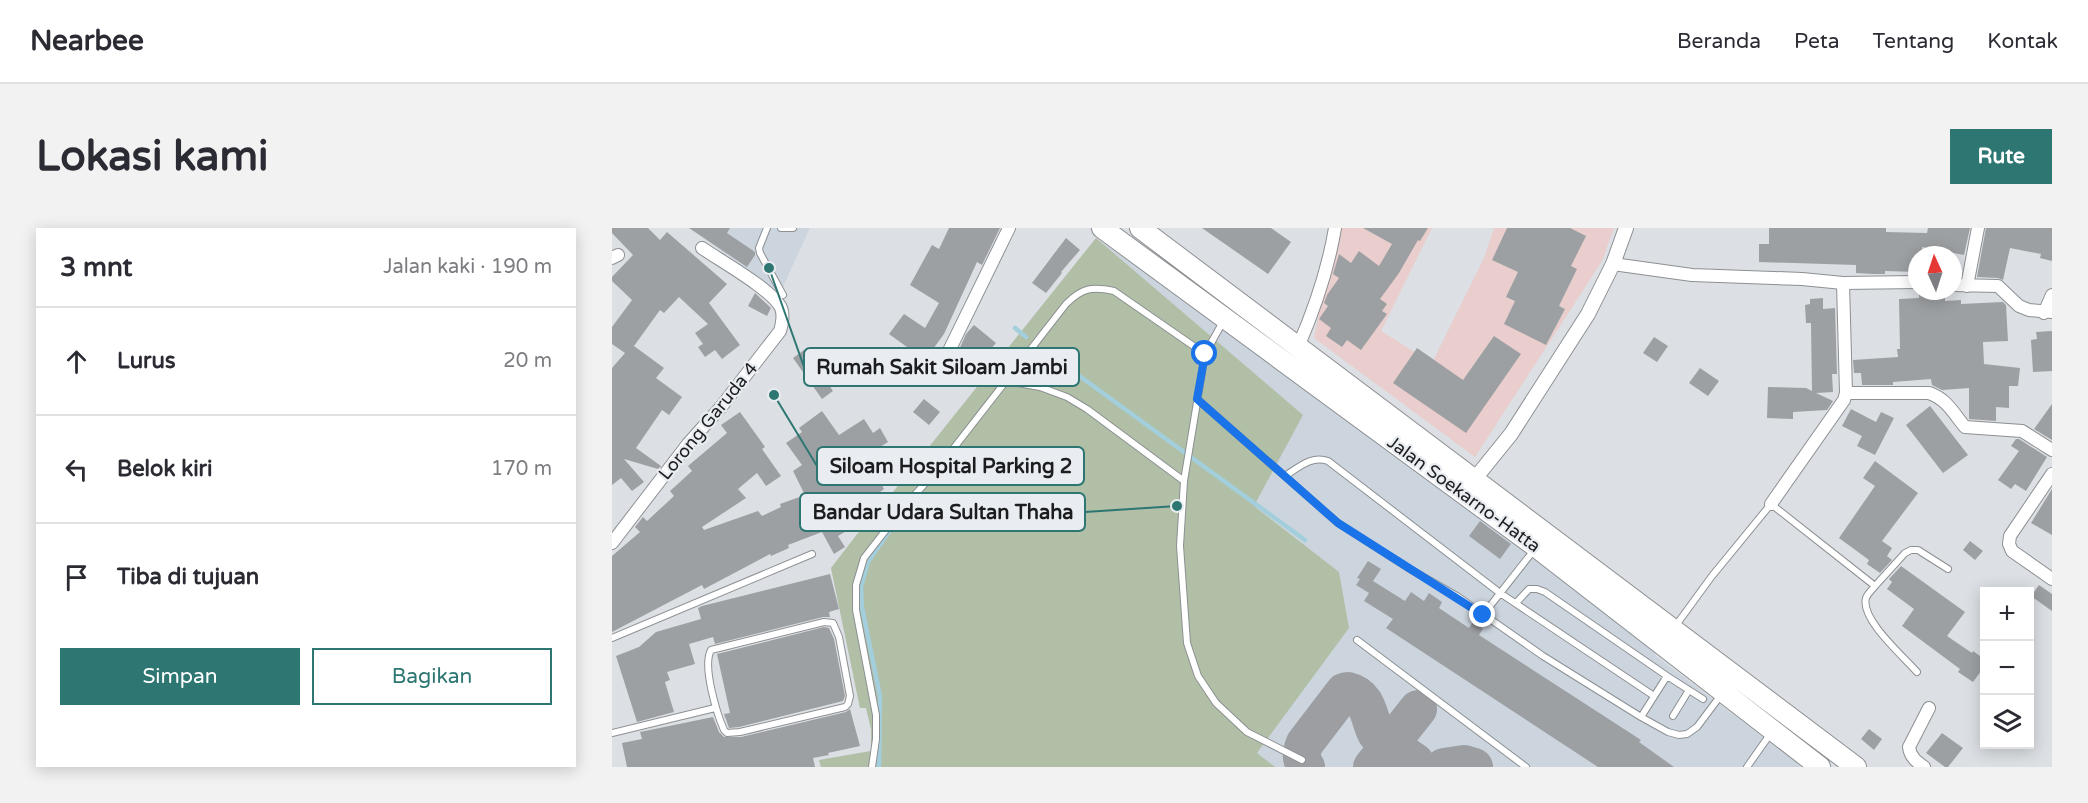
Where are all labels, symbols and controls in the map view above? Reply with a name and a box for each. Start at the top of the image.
text: Nearbee [30,24,144,58]
text: Beranda [1677,29,1761,54]
text: Peta [1794,29,1840,54]
text: Tentang [1873,29,1954,54]
text: Kontak [1987,29,2058,54]
button: Rute [1950,129,2052,184]
text: Lokasi kami [36,131,268,182]
north arrow [1908,246,1962,300]
text: 3 mnt [60,252,132,283]
text: Jalan kaki · 190 m [383,255,552,279]
route start [1191,340,1217,366]
icon: ahead [60,345,93,378]
text: Lurus [117,348,175,374]
callout: Rumah Sakit Siloam Jambi [804,348,1079,386]
text: 20 m [503,349,552,373]
text: Rumah Sakit Siloam Jambi [816,356,1068,380]
street label: Lorong Garuda 4 [654,358,762,484]
street label: Jalan Soekarno-Hatta [1383,431,1545,557]
callout: Siloam Hospital Parking 2 [817,447,1084,485]
icon: left [60,453,93,486]
text: Siloam Hospital Parking 2 [830,455,1072,479]
text: Belok kiri [117,456,213,482]
text: 170 m [491,457,552,481]
callout: Bandar Udara Sultan Thaha [800,493,1085,531]
text: Bandar Udara Sultan Thaha [812,501,1074,525]
icon: arrive [60,561,93,594]
text: Tiba di tujuan [117,564,259,590]
map controls [1980,587,2034,749]
button: + [1980,587,2034,641]
route end [1469,601,1495,627]
button: − [1980,641,2034,695]
button: Simpan [60,648,300,705]
button: Bagikan [312,648,552,705]
button: layers [1980,695,2034,749]

